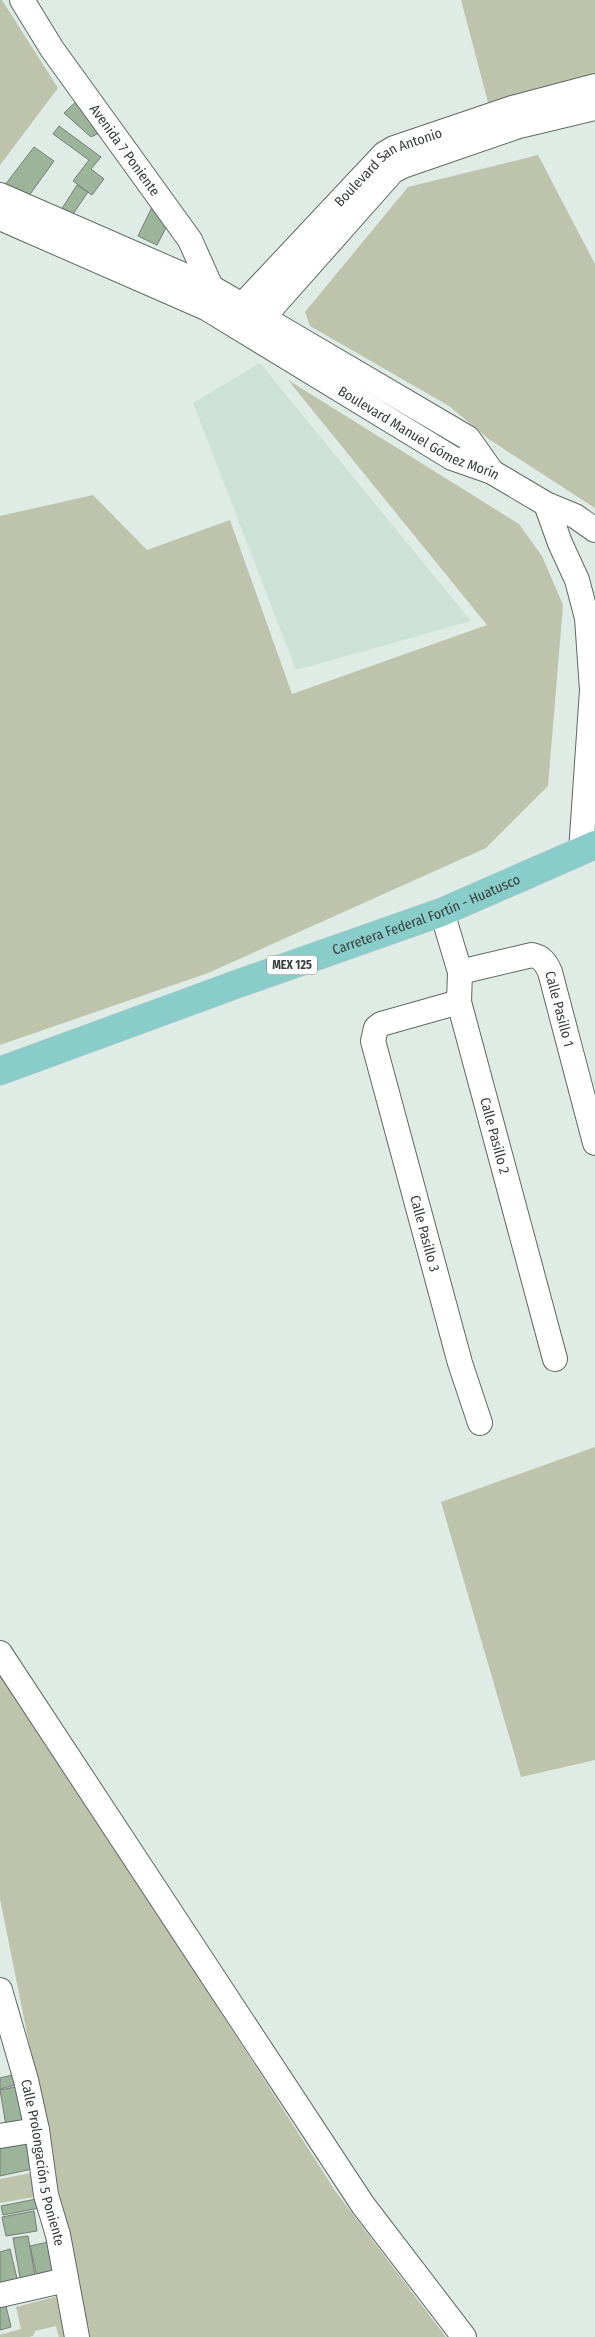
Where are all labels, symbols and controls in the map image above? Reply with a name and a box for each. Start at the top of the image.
street label: Avenida 7 Poniente [86,101,163,199]
street label: Boulevard San Antonio [331,124,444,210]
street label: Boulevard Manuel Gómez Morín [335,383,503,484]
street label: Carretera Federal Fortín - Huatusco [330,871,523,959]
road number: MEX 125 [267,956,317,974]
street label: Calle Pasillo 1 [541,969,577,1049]
street label: Calle Pasillo 2 [476,1096,513,1176]
street label: Calle Pasillo 3 [406,1193,443,1274]
street label: Calle Prolongación 5 Poniente [17,2078,68,2247]

